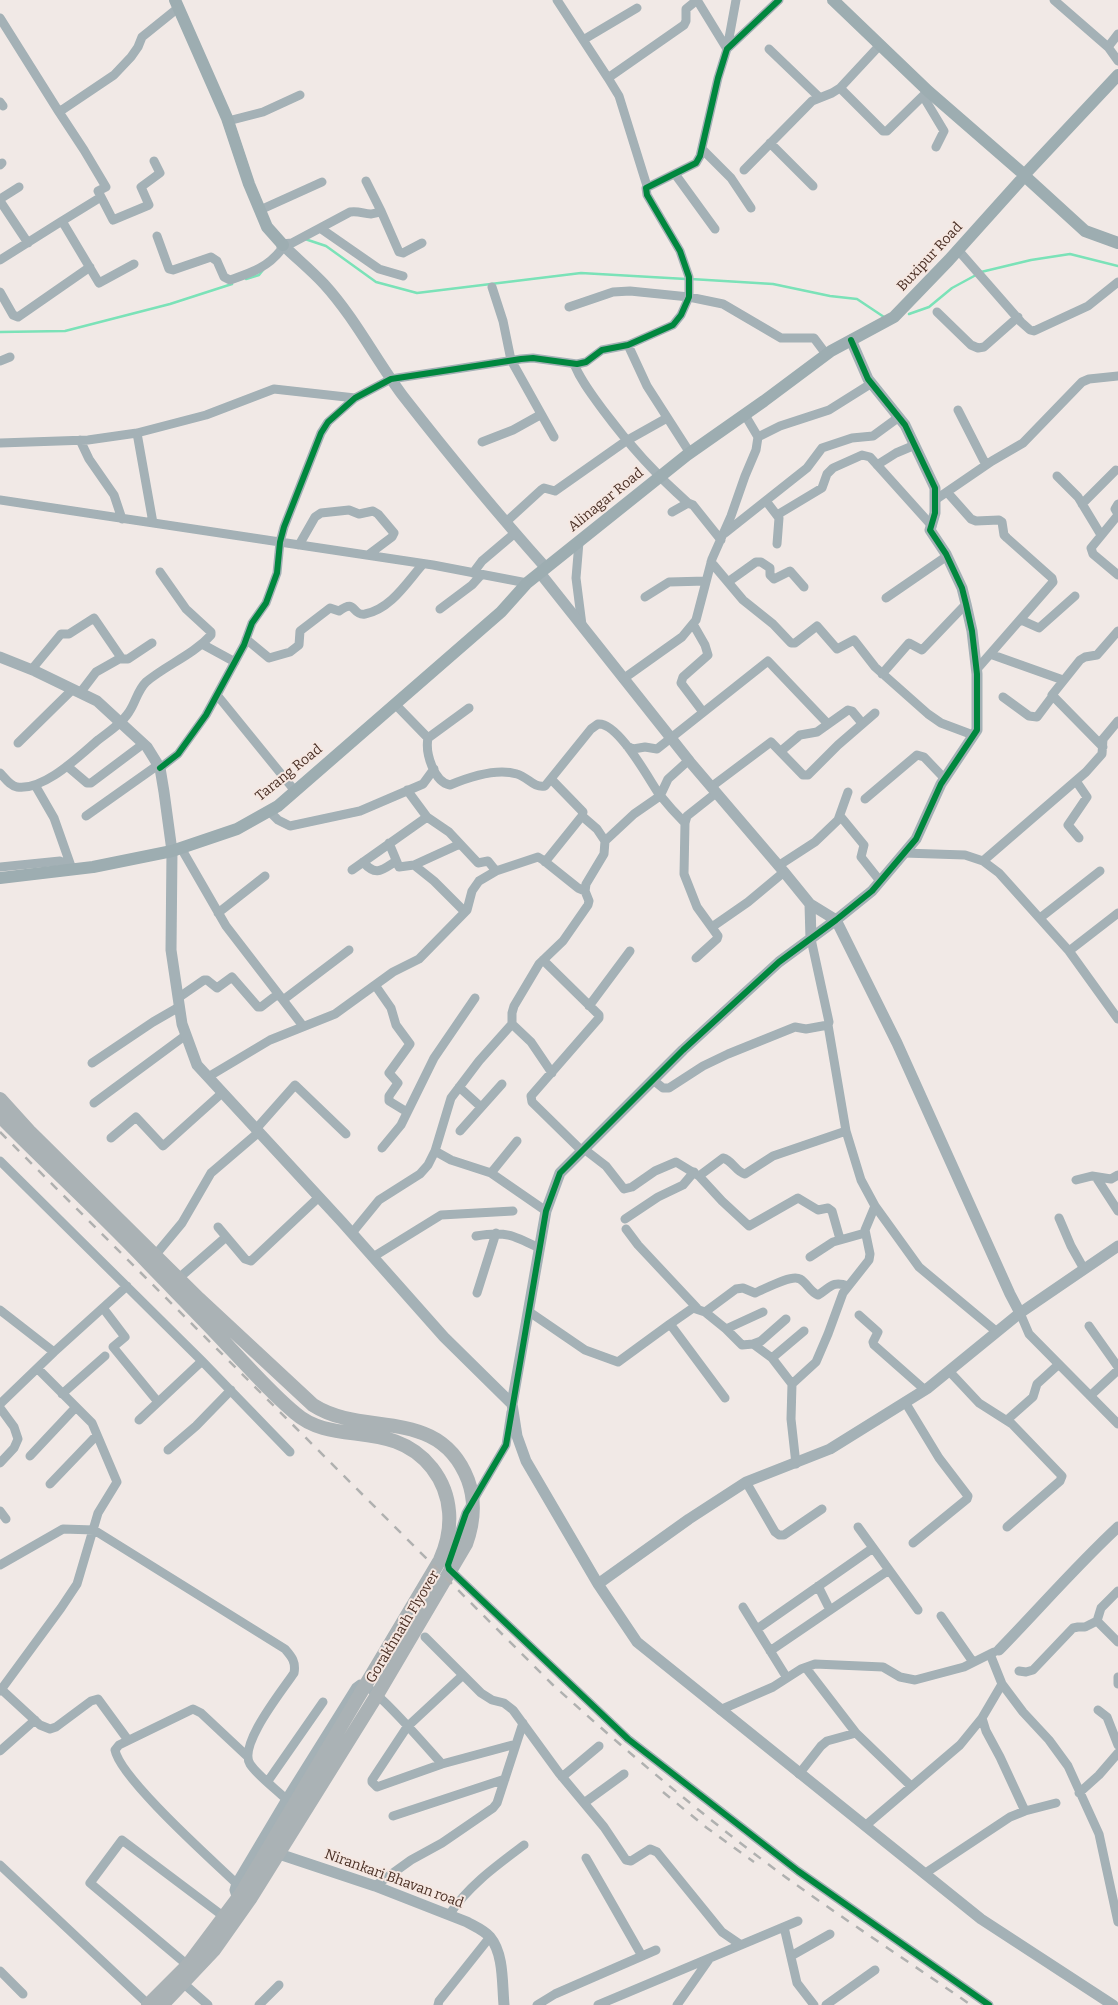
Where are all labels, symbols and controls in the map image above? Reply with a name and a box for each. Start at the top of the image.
street label: Buxipur Road [894,219,966,295]
street label: Alinagar Road [565,465,647,535]
street label: Tarang Road [252,741,326,805]
street label: Gorakhnath Flyover [363,1568,443,1686]
street label: Nirankari Bhavan road [322,1846,466,1912]

